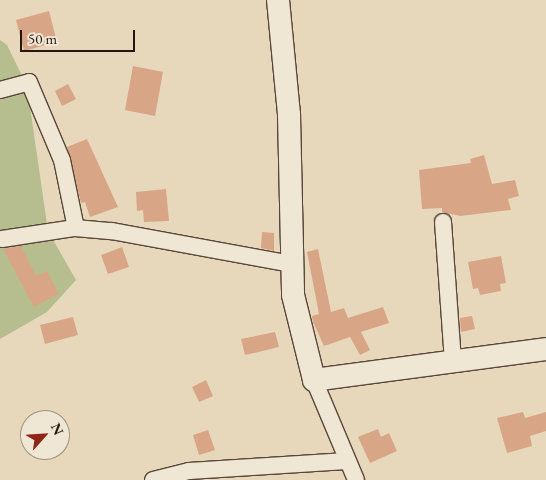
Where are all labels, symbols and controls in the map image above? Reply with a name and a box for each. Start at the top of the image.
scale bar [22,20,138,52]
text: 50 m [28,29,57,48]
north arrow [20,410,70,460]
text: N [47,420,68,438]

